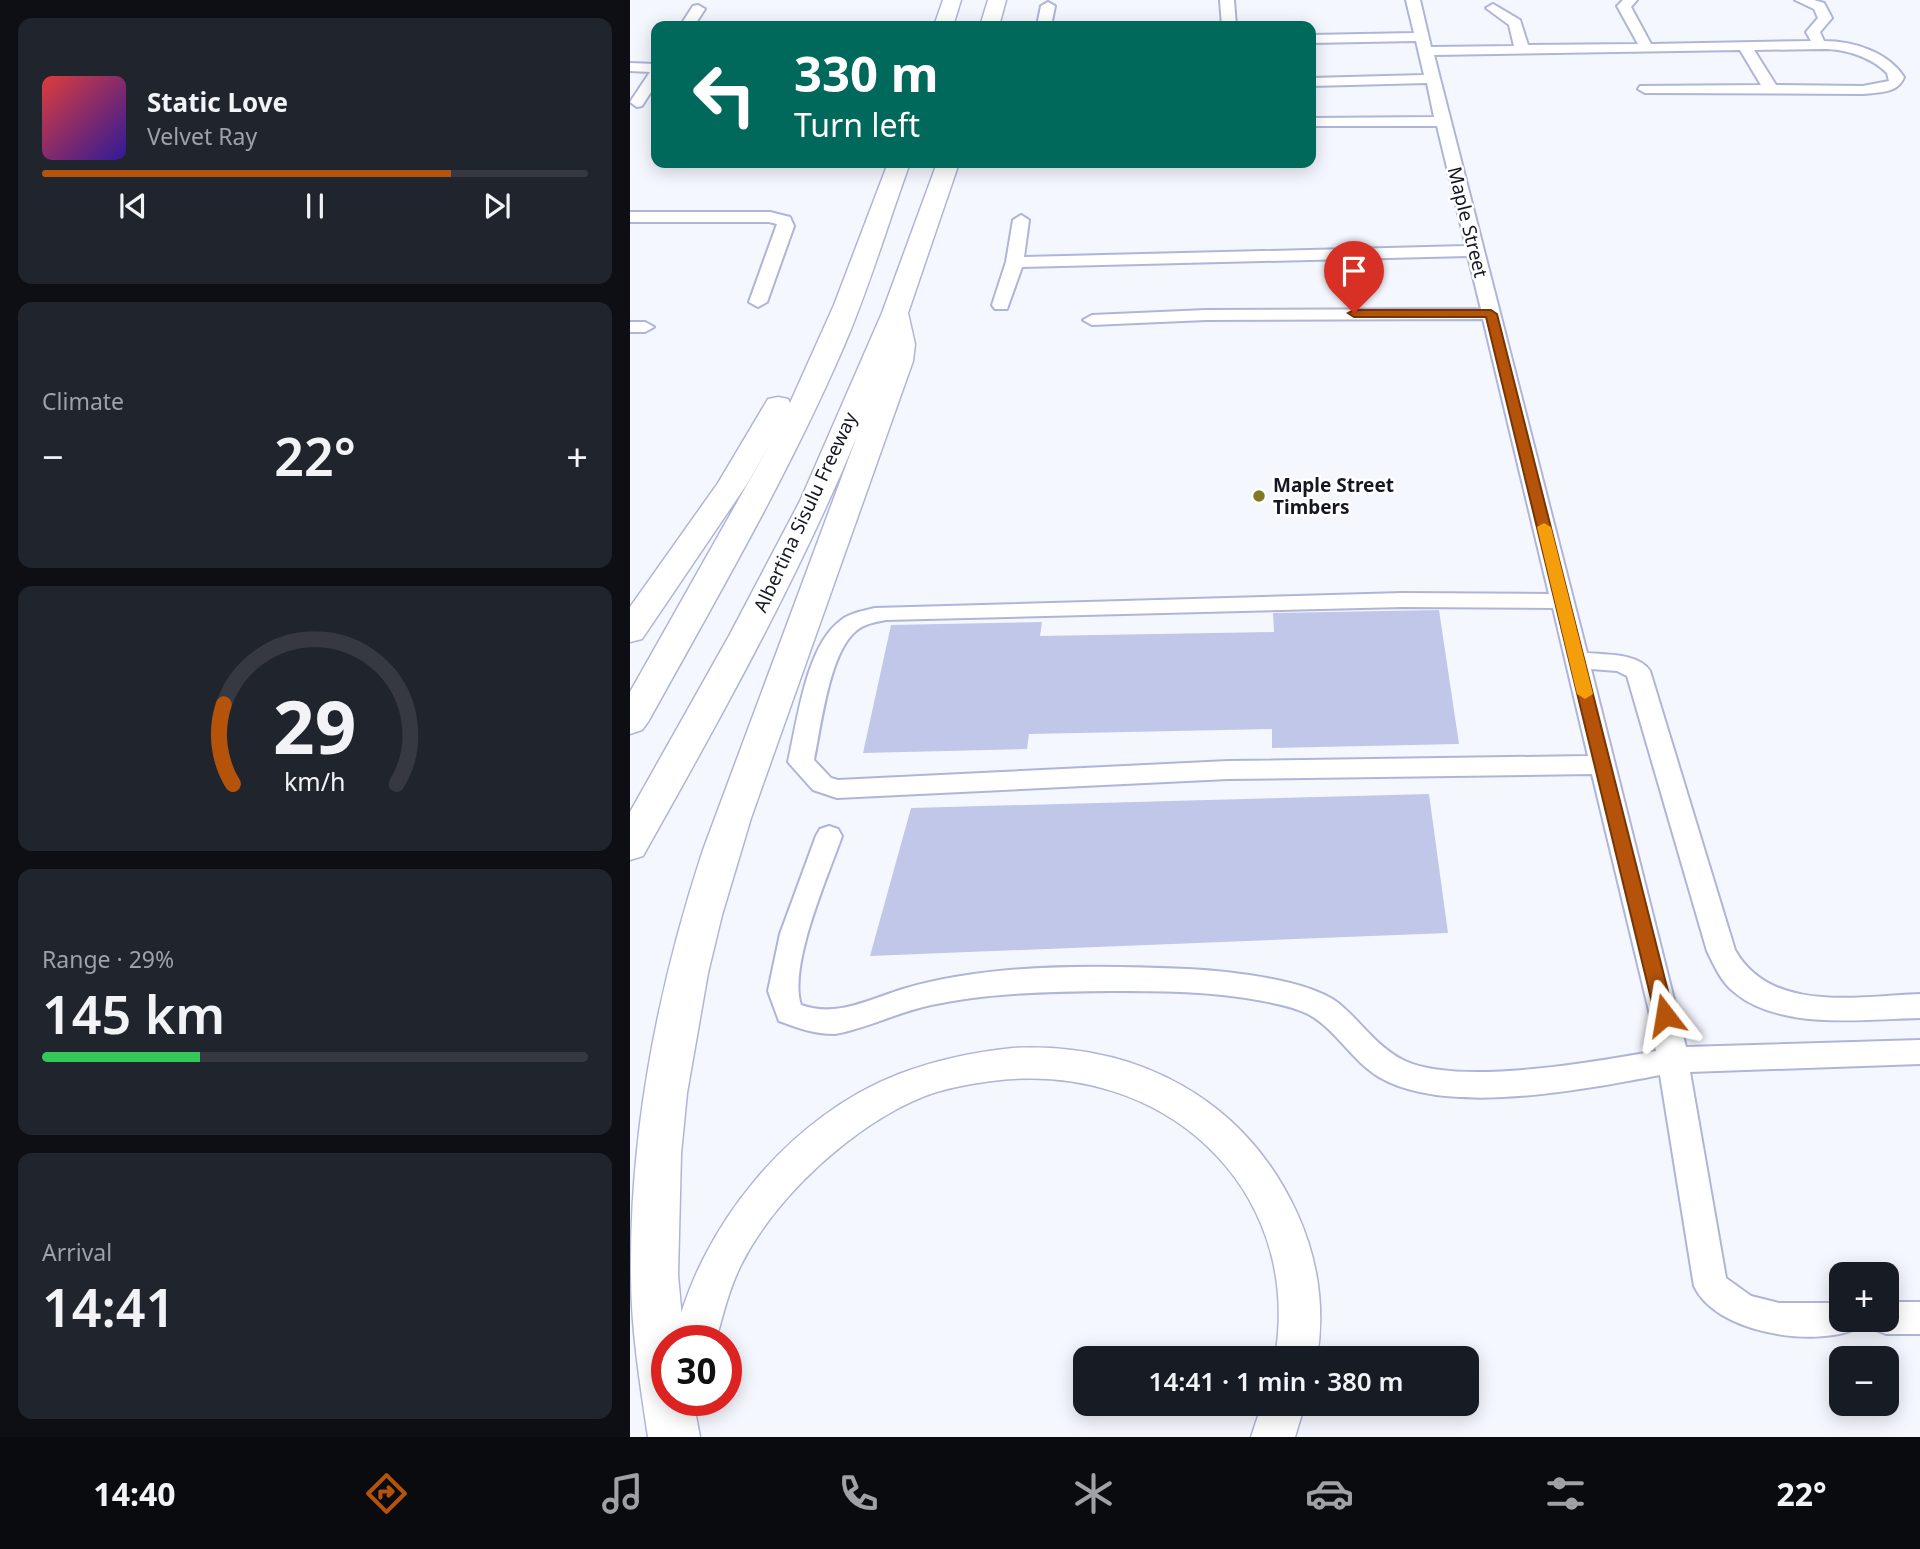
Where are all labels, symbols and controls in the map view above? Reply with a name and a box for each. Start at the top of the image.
text: 330 m [794,40,939,106]
icon: left [679,49,770,140]
text: Static Love [147,84,288,120]
text: Turn left [794,103,920,146]
text: Velvet Ray [147,120,257,152]
street label: Maple Street [1442,164,1494,280]
icon: previous [114,187,152,225]
icon: pause [296,187,334,225]
icon: next [478,187,516,225]
pin [1324,241,1384,313]
icon: arrive [1335,252,1373,290]
text: Climate [42,385,124,417]
street label: Albertina Sisulu Freeway [747,408,863,616]
text: 22° [274,420,356,491]
text: − [42,430,64,482]
text: + [566,430,588,482]
place label: Maple Street Timbers [1273,472,1394,520]
marker: Maple Street Timbers [1251,488,1267,504]
text: 29 [273,677,357,776]
text: km/h [284,764,346,798]
text: Range · 29% [42,943,174,975]
text: 145 km [42,978,225,1049]
position arrow [1628,978,1702,1052]
text: Arrival [42,1236,112,1268]
map controls [1829,1262,1899,1416]
button: + [1829,1262,1899,1332]
text: 14:41 [42,1271,175,1342]
speed limit sign: 30 [651,1325,742,1416]
button: − [1829,1346,1899,1416]
text: 14:41 · 1 min · 380 m [1149,1363,1403,1399]
icon: directions [362,1469,411,1518]
icon: music [598,1469,647,1518]
icon: phone [834,1469,883,1518]
icon: climate [1069,1469,1118,1518]
icon: car [1305,1469,1354,1518]
icon: filters [1541,1469,1590,1518]
text: 14:40 [93,1472,176,1515]
text: 22° [1776,1472,1827,1515]

